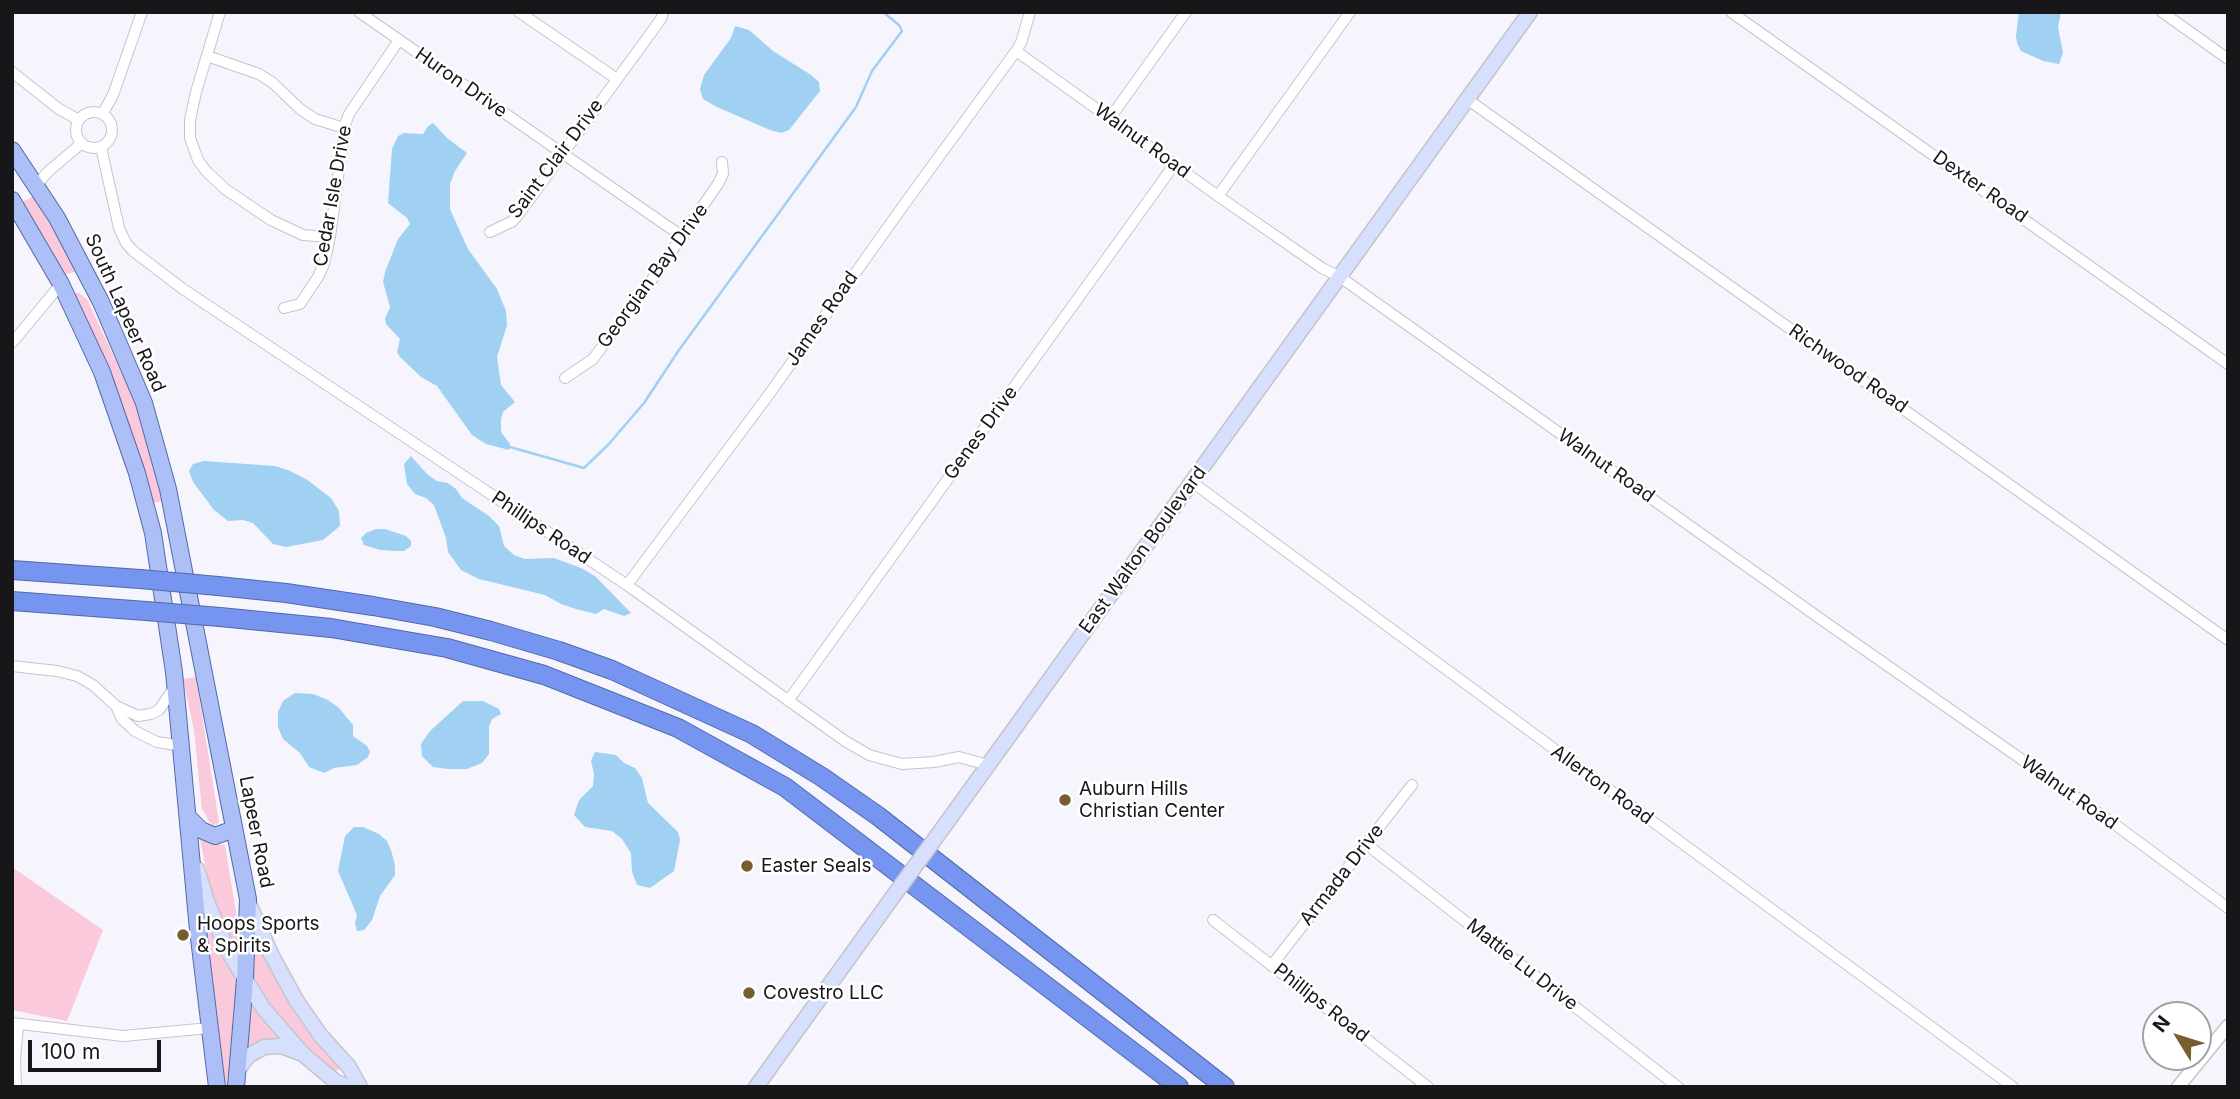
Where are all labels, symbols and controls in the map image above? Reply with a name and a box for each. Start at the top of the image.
street label: Huron Drive [411,43,511,123]
street label: Saint Clair Drive [504,95,608,223]
street label: Walnut Road [1090,99,1194,183]
street label: Cedar Isle Drive [309,124,357,268]
street label: Dexter Road [1928,146,2032,228]
street label: Georgian Bay Drive [593,199,713,353]
street label: South Lapeer Road [80,230,170,396]
street label: James Road [781,267,863,371]
street label: Richwood Road [1784,320,1912,418]
street label: Genes Drive [939,382,1023,484]
street label: Walnut Road [1553,424,1659,508]
street label: East Walton Boulevard [1075,462,1211,638]
street label: Phillips Road [487,487,595,569]
street label: Allerton Road [1546,740,1658,830]
street label: Walnut Road [2016,751,2122,835]
street label: Lapeer Road [234,774,278,890]
place label: Auburn Hills Christian Center [1079,778,1225,822]
marker: Auburn Hills Christian Center [1057,792,1073,808]
street label: Armada Drive [1295,820,1389,930]
place label: Easter Seals [761,855,871,877]
marker: Easter Seals [739,858,755,874]
place label: Hoops Sports & Spirits [197,913,320,957]
street label: Mattie Lu Drive [1462,914,1582,1016]
marker: Hoops Sports & Spirits [175,927,191,943]
street label: Phillips Road [1269,959,1373,1047]
place label: Covestro LLC [763,982,884,1004]
marker: Covestro LLC [741,985,757,1001]
north arrow [2142,1001,2212,1071]
text: N [2148,1011,2175,1037]
scale bar [32,1026,164,1070]
text: 100 m [41,1039,100,1064]

